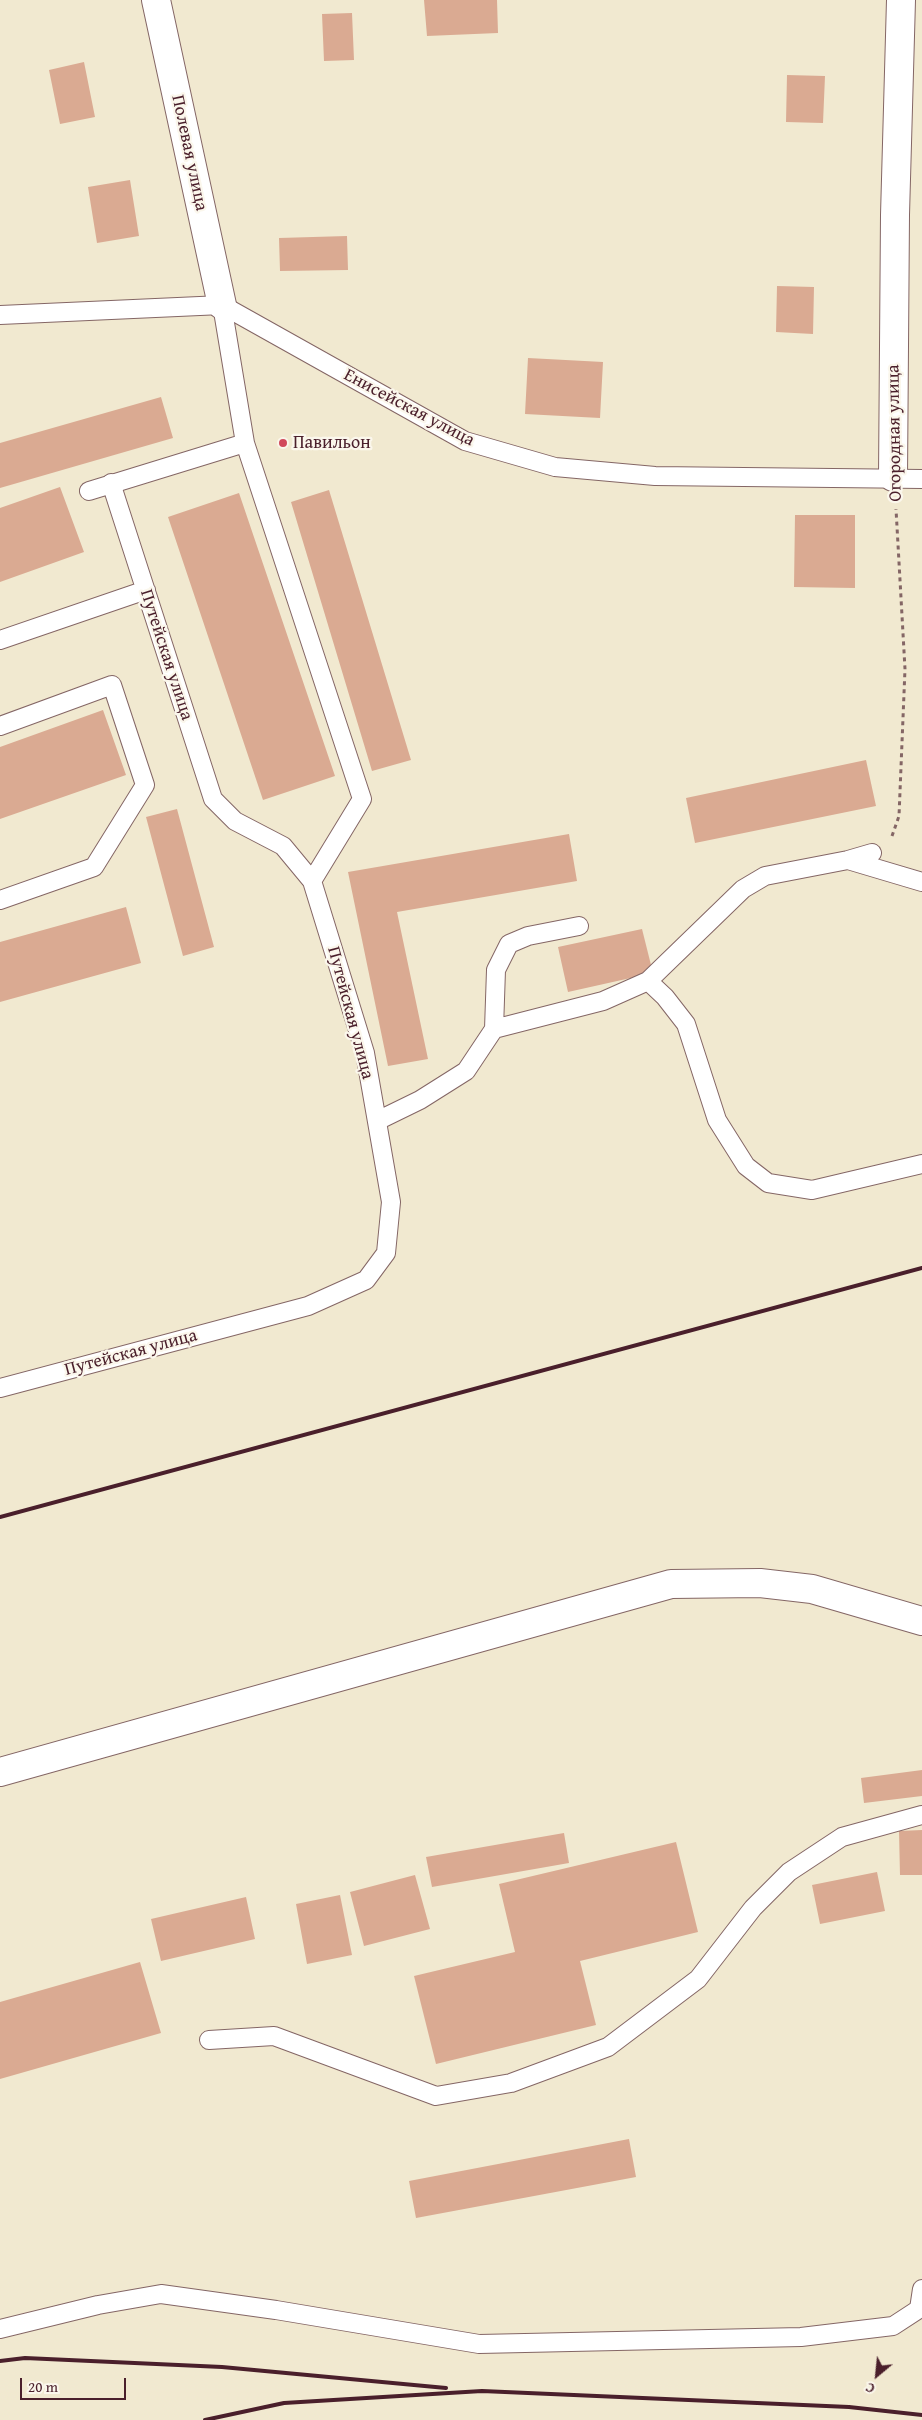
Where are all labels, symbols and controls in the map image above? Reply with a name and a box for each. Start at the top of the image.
street label: Полевая улица [166,93,212,213]
street label: Енисейская улица [340,364,478,452]
street label: Огородная улица [883,364,907,502]
place label: Павильон [293,432,371,454]
marker: Павильон [277,437,289,449]
street label: Путейская улица [135,587,197,723]
street label: Путейская улица [322,944,378,1082]
street label: Путейская улица [62,1325,200,1381]
north arrow [852,2350,902,2400]
scale bar [22,2368,129,2400]
text: 20 m [28,2376,58,2397]
text: С [862,2378,878,2399]

